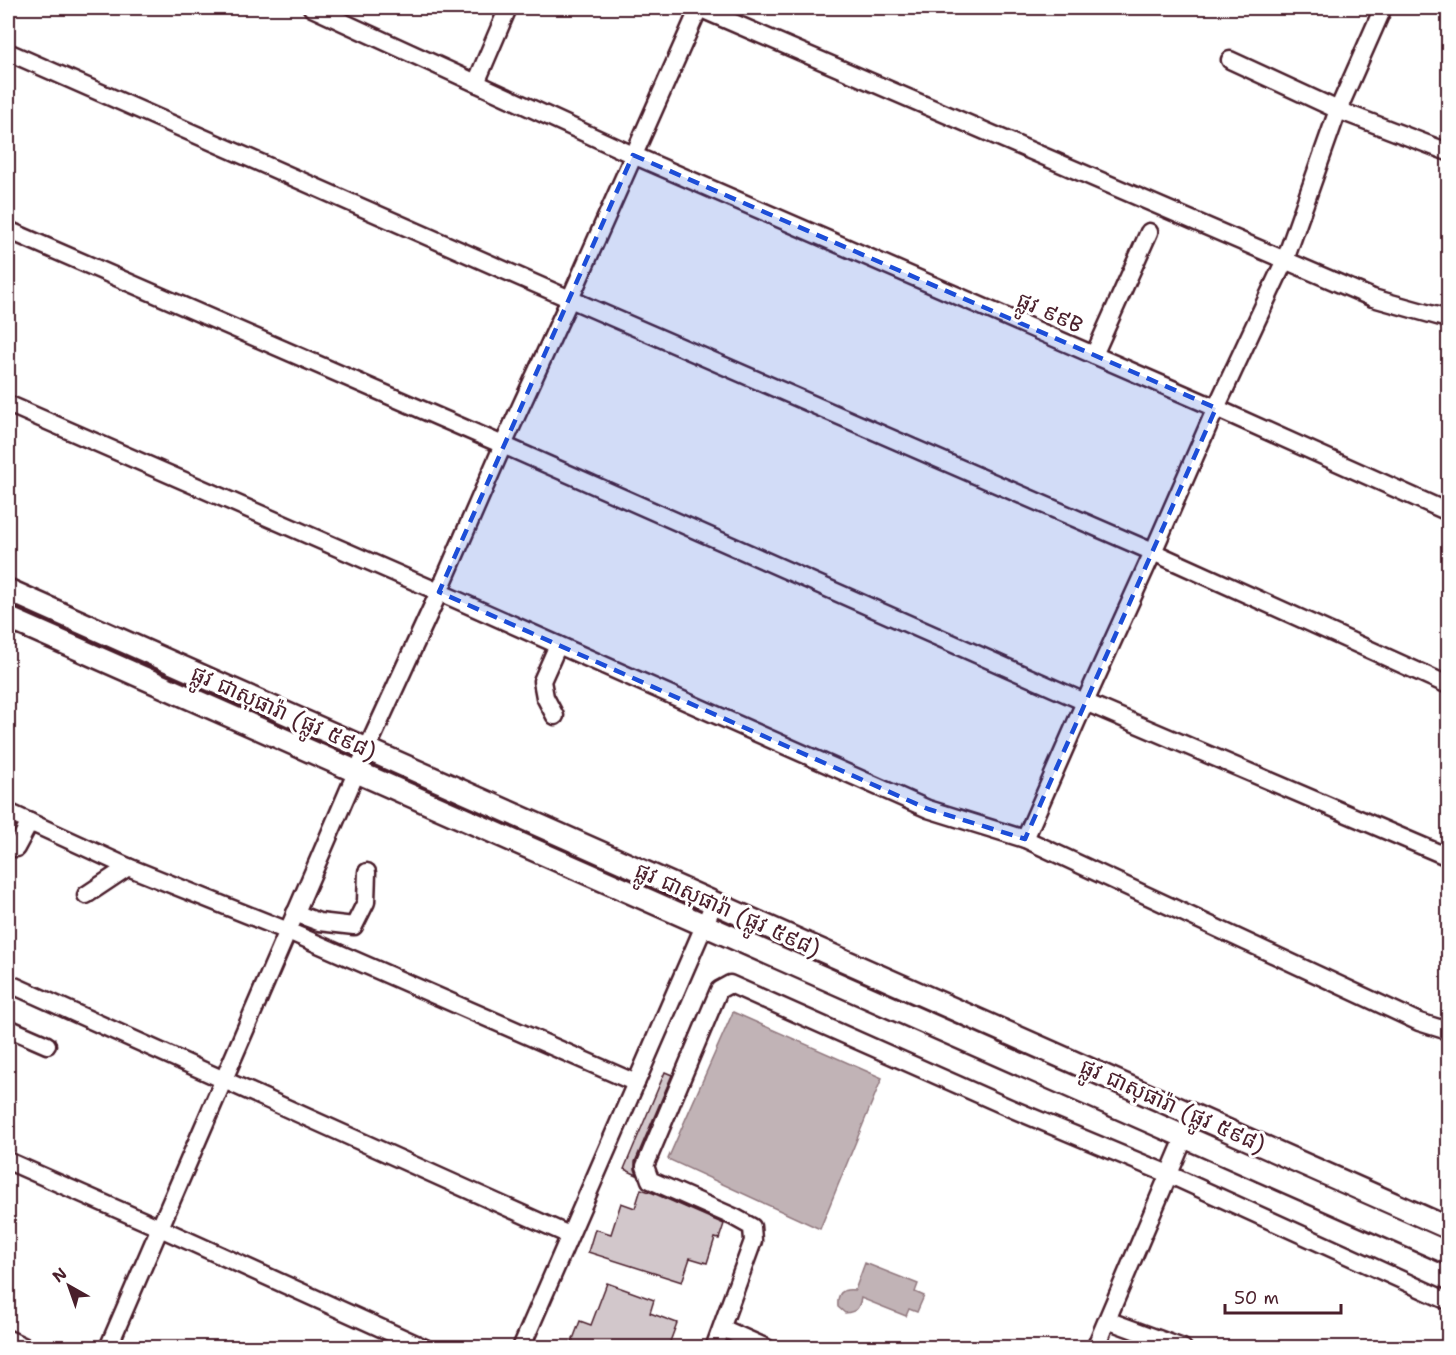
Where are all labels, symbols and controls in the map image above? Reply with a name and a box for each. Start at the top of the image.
street label: ផ្លូវ ៩៩B [1010,285,1087,345]
street label: ផ្លូវ ជាសុផារ៉ា (ផ្លូវ ៥៩៨) [184,659,381,771]
street label: ផ្លូវ ជាសុផារ៉ា (ផ្លូវ ៥៩៨) [628,856,825,968]
street label: ផ្លូវ ជាសុផារ៉ា (ផ្លូវ ៥៩៨) [1073,1052,1270,1164]
north arrow [39,1256,99,1316]
text: N [48,1263,71,1287]
scale bar [1225,1277,1340,1315]
text: 50 m [1234,1286,1279,1310]

